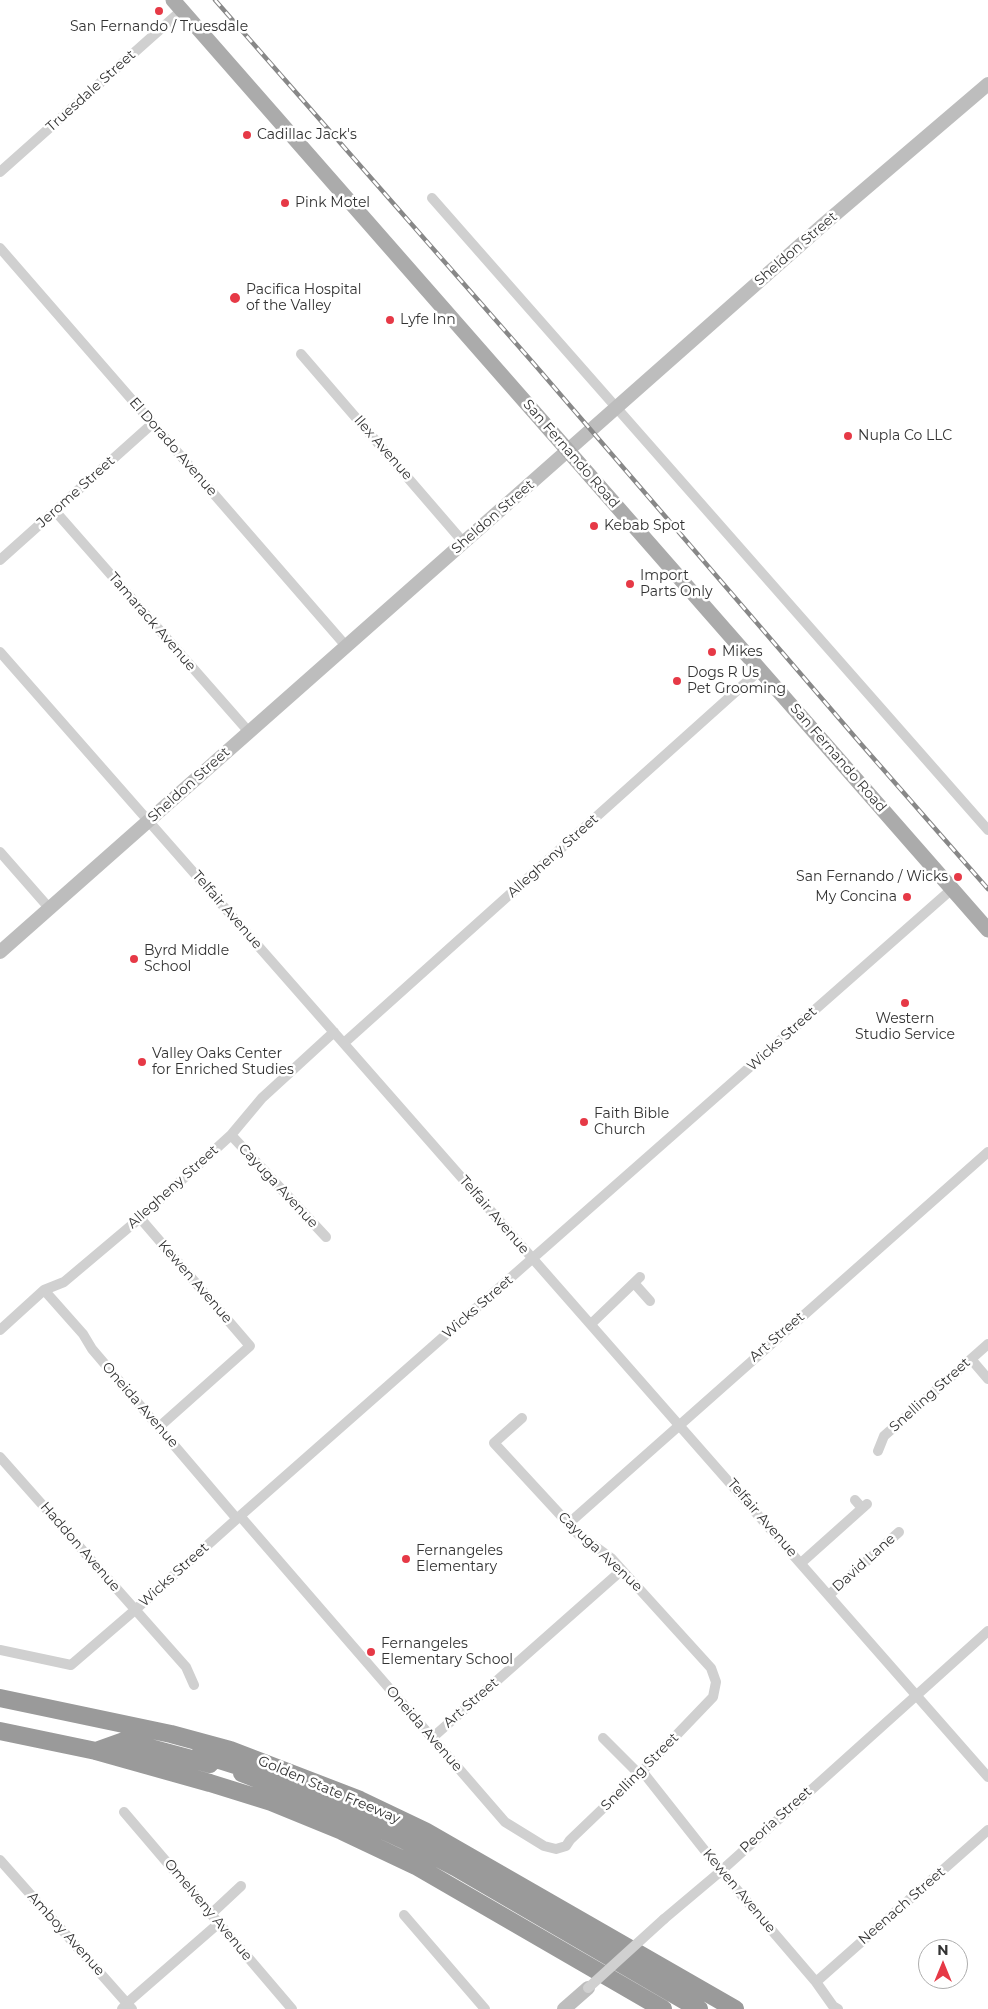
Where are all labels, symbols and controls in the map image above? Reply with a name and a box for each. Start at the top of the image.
marker: San Fernando / Truesdale [153,5,165,17]
place label: San Fernando / Truesdale [70,19,248,35]
street label: Truesdale Street [43,47,139,135]
place label: Cadillac Jack's [257,127,357,143]
marker: Cadillac Jack's [241,129,253,141]
place label: Pink Motel [295,195,370,211]
marker: Pink Motel [279,197,291,209]
street label: Sheldon Street [751,209,841,289]
place label: Pacifica Hospital of the Valley [246,282,361,314]
marker: Pacifica Hospital of the Valley [228,291,242,305]
place label: Lyfe Inn [400,312,456,328]
marker: Lyfe Inn [384,314,396,326]
street label: El Dorado Avenue [126,394,220,500]
street label: San Fernando Road [519,396,623,512]
street label: Ilex Avenue [350,412,416,484]
place label: Nupla Co LLC [858,428,952,444]
marker: Nupla Co LLC [842,430,854,442]
street label: Jerome Street [34,453,118,531]
street label: Sheldon Street [448,477,538,557]
place label: Kebab Spot [604,518,686,534]
marker: Kebab Spot [588,520,600,532]
place label: Import Parts Only [640,568,713,600]
street label: Tamarack Avenue [105,569,199,675]
marker: Import Parts Only [624,578,636,590]
place label: Mikes [722,644,763,660]
marker: Mikes [706,646,718,658]
place label: Dogs R Us Pet Grooming [687,665,786,698]
marker: Dogs R Us Pet Grooming [671,675,683,687]
street label: San Fernando Road [786,700,890,816]
street label: Sheldon Street [145,744,233,826]
street label: Allegheny Street [504,811,602,901]
street label: Telfair Avenue [188,867,266,953]
place label: San Fernando / Wicks [796,869,948,885]
marker: San Fernando / Wicks [952,871,964,883]
place label: My Concina [815,889,897,905]
marker: My Concina [901,891,913,903]
place label: Byrd Middle School [144,943,229,976]
marker: Byrd Middle School [128,953,140,965]
marker: Western Studio Service [899,997,911,1009]
street label: Wicks Street [744,1003,820,1075]
place label: Western Studio Service [855,1011,955,1044]
place label: Valley Oaks Center for Enriched Studies [152,1046,294,1078]
marker: Valley Oaks Center for Enriched Studies [136,1056,148,1068]
place label: Faith Bible Church [594,1106,669,1138]
marker: Faith Bible Church [578,1116,590,1128]
street label: Cayuga Avenue [235,1140,321,1232]
street label: Allegheny Street [124,1142,222,1232]
street label: Telfair Avenue [455,1172,533,1258]
street label: Kewen Avenue [154,1237,236,1327]
street label: Wicks Street [439,1272,517,1342]
street label: Art Street [746,1309,808,1365]
street label: Snelling Street [886,1354,974,1436]
street label: Oneida Avenue [98,1359,182,1451]
street label: Telfair Avenue [723,1475,801,1561]
street label: Haddon Avenue [36,1499,124,1595]
street label: Cayuga Avenue [554,1509,646,1595]
street label: David Lane [829,1530,899,1596]
street label: Wicks Street [136,1539,212,1611]
place label: Fernangeles Elementary [416,1543,503,1575]
marker: Fernangeles Elementary [400,1553,412,1565]
place label: Fernangeles Elementary School [381,1636,513,1668]
marker: Fernangeles Elementary School [365,1646,377,1658]
street label: Art Street [440,1675,502,1731]
street label: Oneida Avenue [382,1683,466,1775]
street label: Snelling Street [598,1730,682,1814]
street label: Golden State Freeway [255,1752,403,1828]
street label: Peoria Street [737,1783,815,1857]
street label: Kewen Avenue [699,1846,779,1936]
street label: Omelveny Avenue [160,1856,256,1964]
street label: Neenach Street [855,1864,949,1948]
street label: Amboy Avenue [24,1889,108,1979]
north arrow [918,1939,968,1989]
text: N [937,1941,949,1959]

